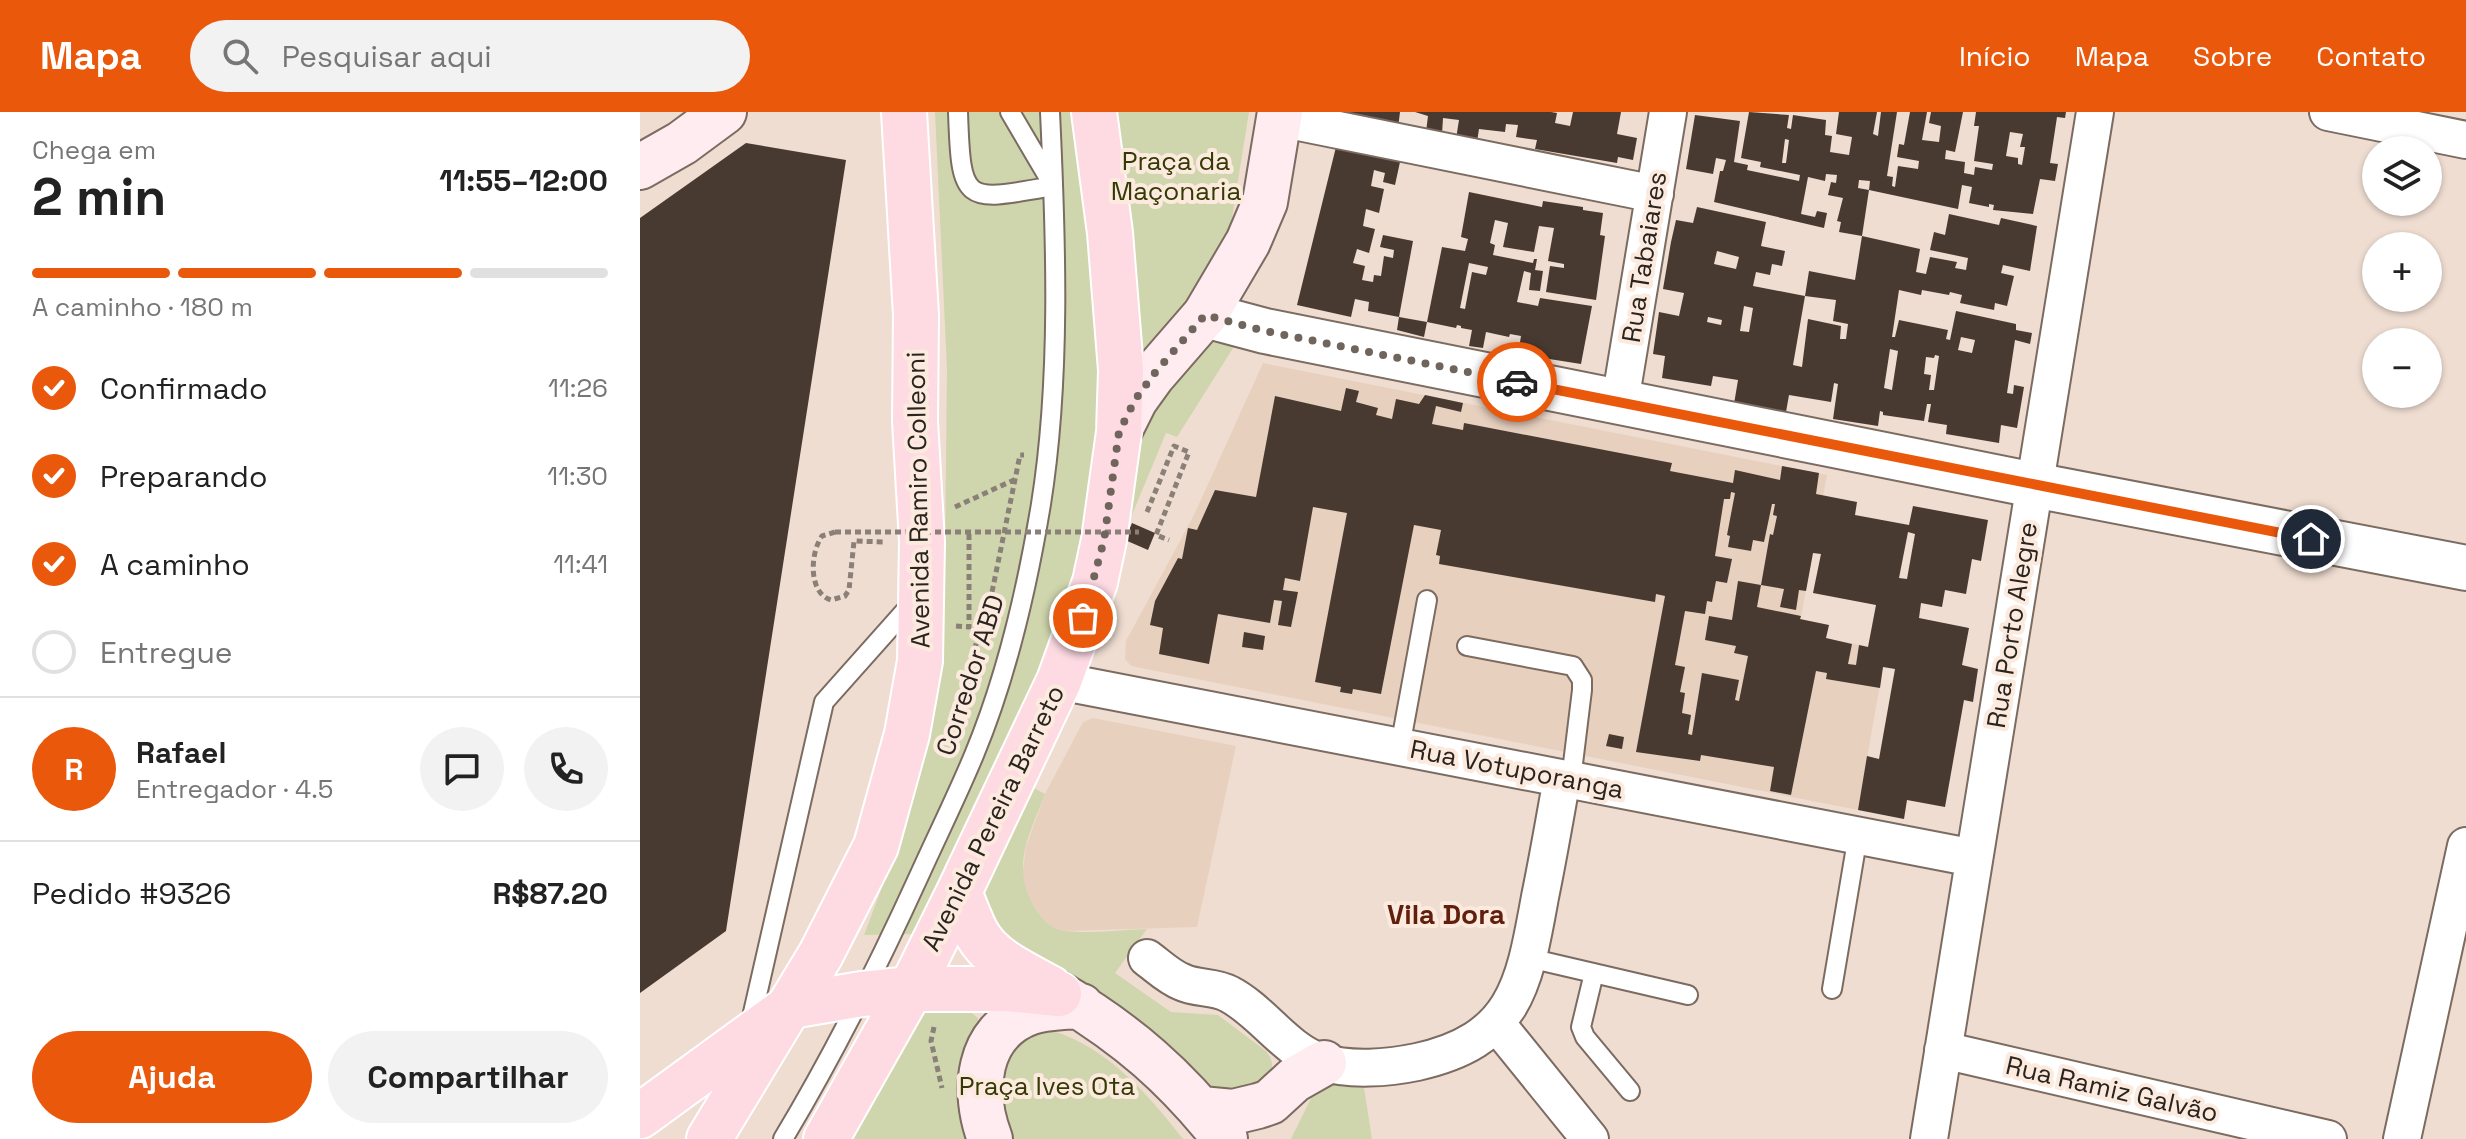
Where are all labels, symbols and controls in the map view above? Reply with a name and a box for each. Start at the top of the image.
search box [190,20,750,92]
text: Mapa [40,32,142,80]
icon: search [218,34,262,78]
text: Pesquisar aqui [282,37,492,76]
text: Início [1959,38,2031,74]
text: Mapa [2075,38,2149,74]
text: Sobre [2193,38,2272,74]
text: Contato [2316,38,2426,74]
text: Chega em [32,133,156,167]
map controls [2362,136,2442,408]
button: layers [2362,136,2442,216]
park label: Praça da Maçonaria [1111,144,1241,208]
text: 11:55–12:00 [439,161,608,200]
text: 2 min [32,164,166,230]
street label: Rua Tabaiares [1614,169,1674,345]
button: + [2362,232,2442,312]
text: A caminho · 180 m [32,290,253,324]
button: − [2362,328,2442,408]
courier [1477,342,1557,422]
street label: Avenida Ramiro Colleoni [898,351,938,649]
icon: car [1495,360,1539,404]
icon: check [32,366,76,410]
text: Confirmado [100,369,267,408]
text: 11:26 [548,371,608,405]
icon: check [32,454,76,498]
text: Preparando [100,457,267,496]
text: 11:30 [547,459,608,493]
pin [2277,505,2345,573]
icon: home [2289,517,2333,561]
street label: Rua Porto Alegre [1979,519,2045,731]
icon: check [32,542,76,586]
text: A caminho [100,545,250,584]
text: 11:41 [553,547,608,581]
pin [1049,584,1117,652]
street label: Corredor ABD [928,590,1012,760]
icon: bag [1061,596,1105,640]
text: Entregue [100,633,233,672]
street label: Avenida Pereira Barreto [914,679,1072,957]
button: chat [420,727,504,811]
button: phone [524,727,608,811]
street label: Rua Votuporanga [1407,732,1627,806]
text: Rafael [136,733,226,772]
text: R [65,750,83,789]
text: Entregador · 4.5 [136,772,333,806]
text: Pedido #9326 [32,874,231,913]
text: R$87.20 [492,874,608,913]
district label: Vila Dora [1387,896,1505,932]
button: Ajuda [32,1031,312,1123]
button: Compartilhar [328,1031,608,1123]
street label: Rua Ramiz Galvão [2002,1048,2222,1130]
park label: Praça Ives Ota [959,1069,1135,1103]

